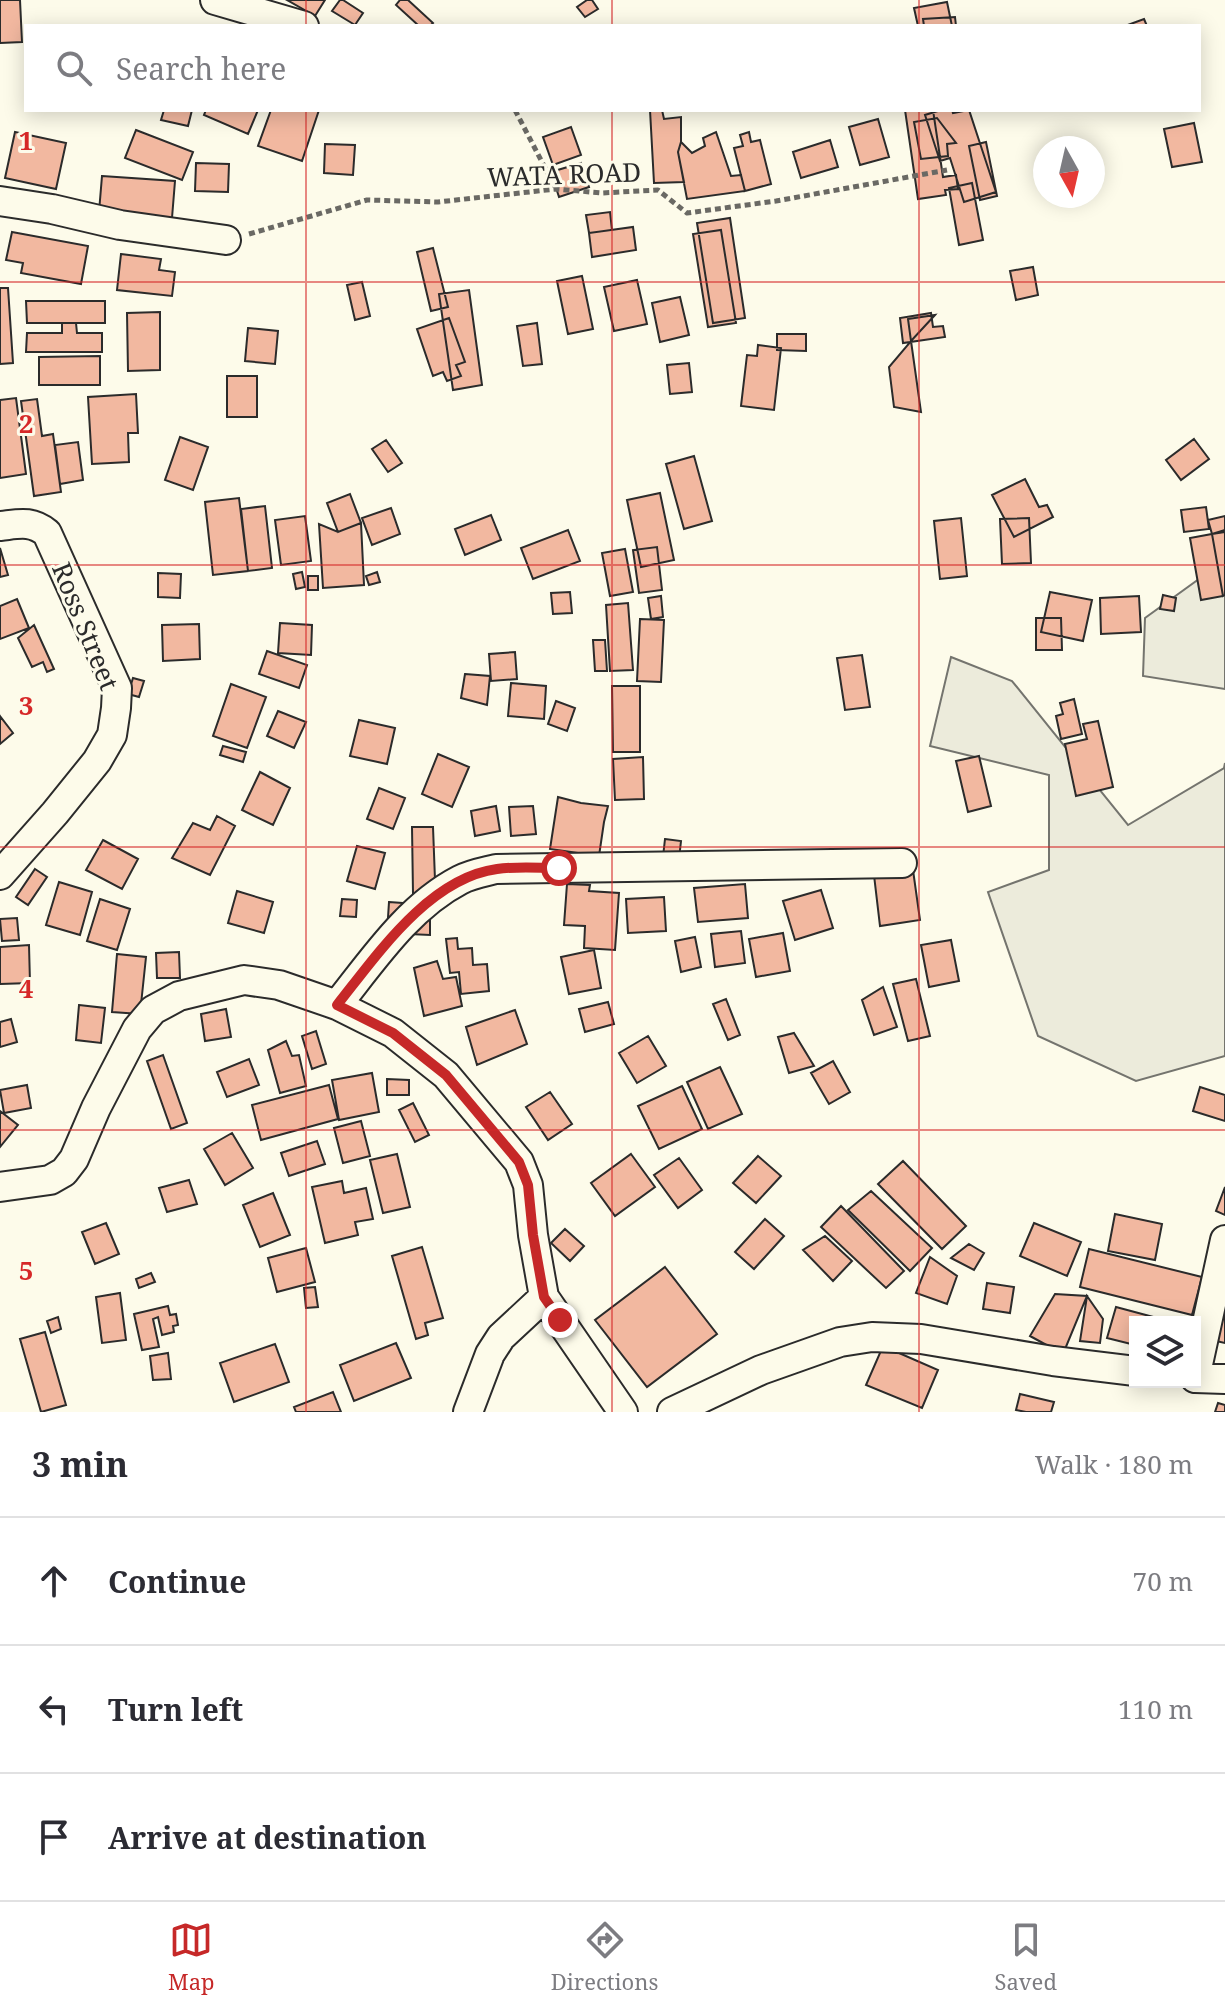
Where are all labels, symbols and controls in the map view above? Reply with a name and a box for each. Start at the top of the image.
search box [24,24,1201,112]
icon: search [52,46,96,90]
text: Search here [116,48,286,89]
text: 1 [19,122,33,158]
north arrow [1033,136,1105,208]
street label: WATA ROAD [486,153,642,195]
text: 2 [19,405,33,441]
street label: Ross Street [44,557,128,695]
text: 3 [19,687,33,723]
route start [541,850,577,886]
text: 4 [19,970,34,1006]
text: 5 [19,1252,33,1288]
route end [542,1302,578,1338]
map controls [1129,1316,1201,1388]
button: layers [1129,1316,1201,1388]
text: 3 min [32,1441,128,1487]
text: Walk · 180 m [1035,1446,1193,1482]
icon: ahead [32,1559,76,1603]
text: Continue [108,1561,246,1602]
text: 70 m [1133,1563,1193,1599]
icon: left [32,1687,76,1731]
text: Turn left [108,1689,243,1730]
text: 110 m [1118,1691,1193,1727]
icon: arrive [32,1815,76,1859]
text: Arrive at destination [108,1817,427,1858]
tab: Map [168,1918,215,1996]
tab: Directions [551,1918,658,1996]
tab: Saved [995,1918,1057,1996]

